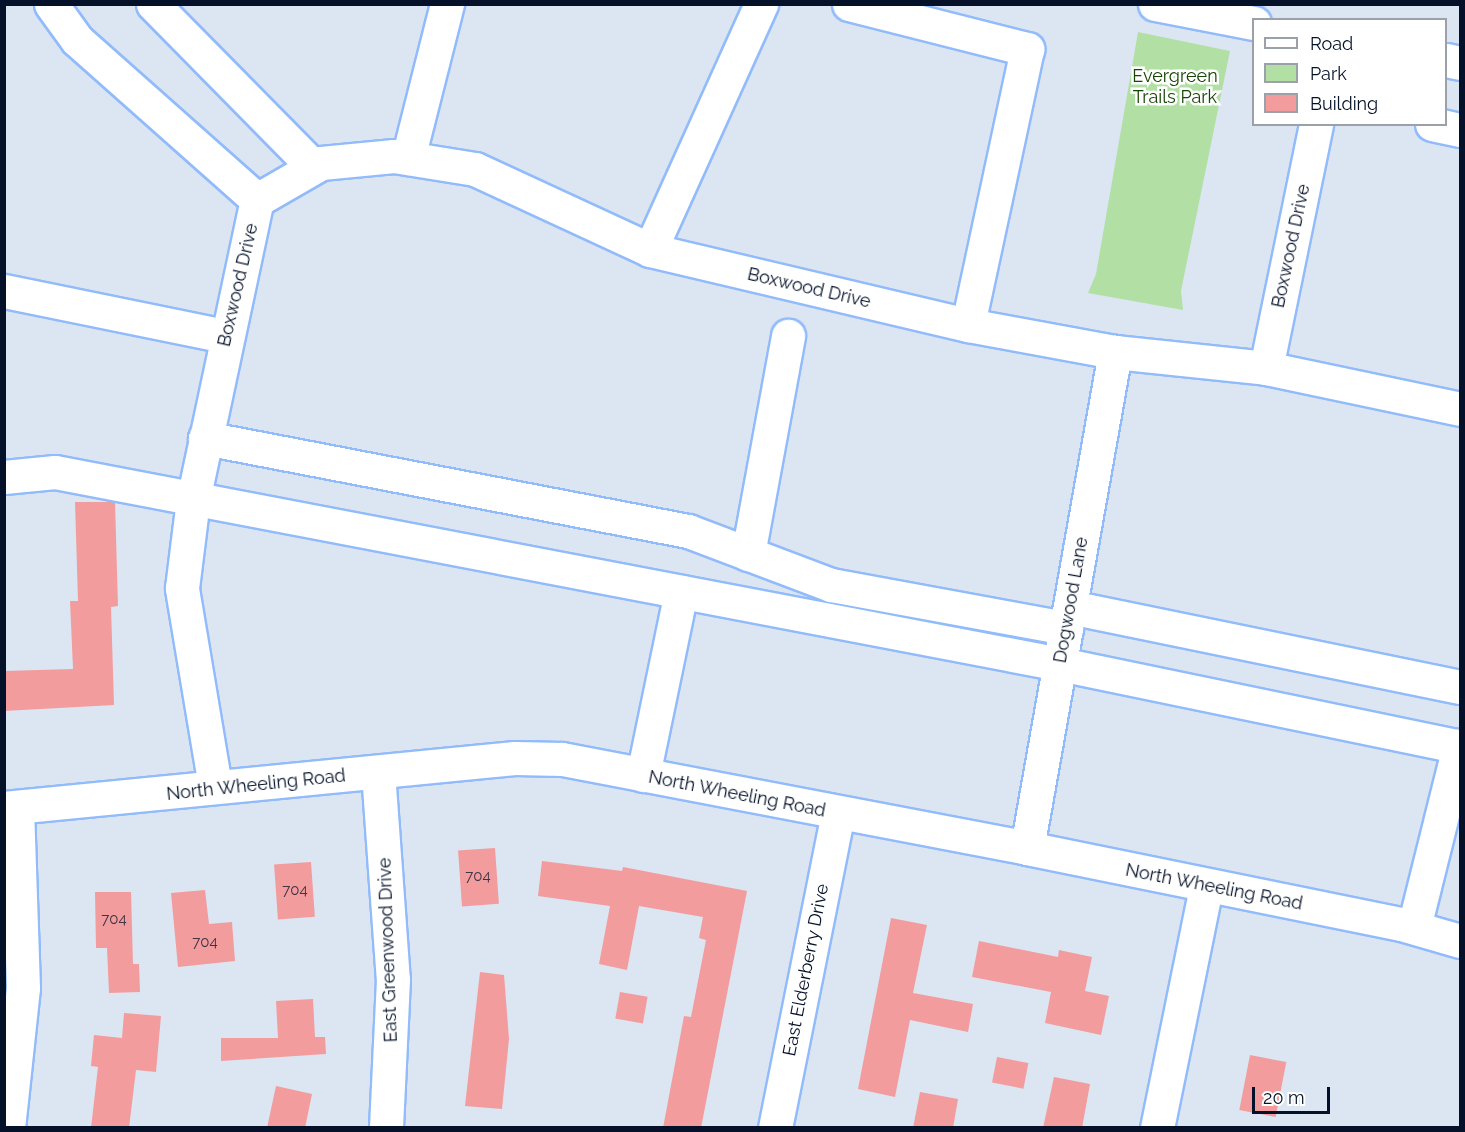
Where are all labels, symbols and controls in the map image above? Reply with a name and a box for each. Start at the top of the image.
legend [1252,18,1447,126]
text: Road [1310,33,1353,54]
text: Park [1310,63,1347,84]
park label: Evergreen Trails Park [1132,66,1218,109]
text: Building [1310,93,1378,114]
street label: Boxwood Drive [1267,182,1315,310]
street label: Boxwood Drive [213,221,263,349]
street label: Boxwood Drive [745,263,873,313]
street label: Dogwood Lane [1049,535,1093,665]
street label: North Wheeling Road [165,765,347,805]
street label: North Wheeling Road [646,766,828,822]
street label: East Greenwood Drive [374,857,402,1043]
street label: North Wheeling Road [1123,859,1305,915]
house number: 704 [465,868,491,886]
house number: 704 [282,882,308,900]
street label: East Elderberry Drive [779,882,833,1058]
house number: 704 [101,911,127,929]
house number: 704 [192,934,218,952]
scale bar [1255,1075,1333,1113]
text: 20 m [1263,1087,1305,1108]

